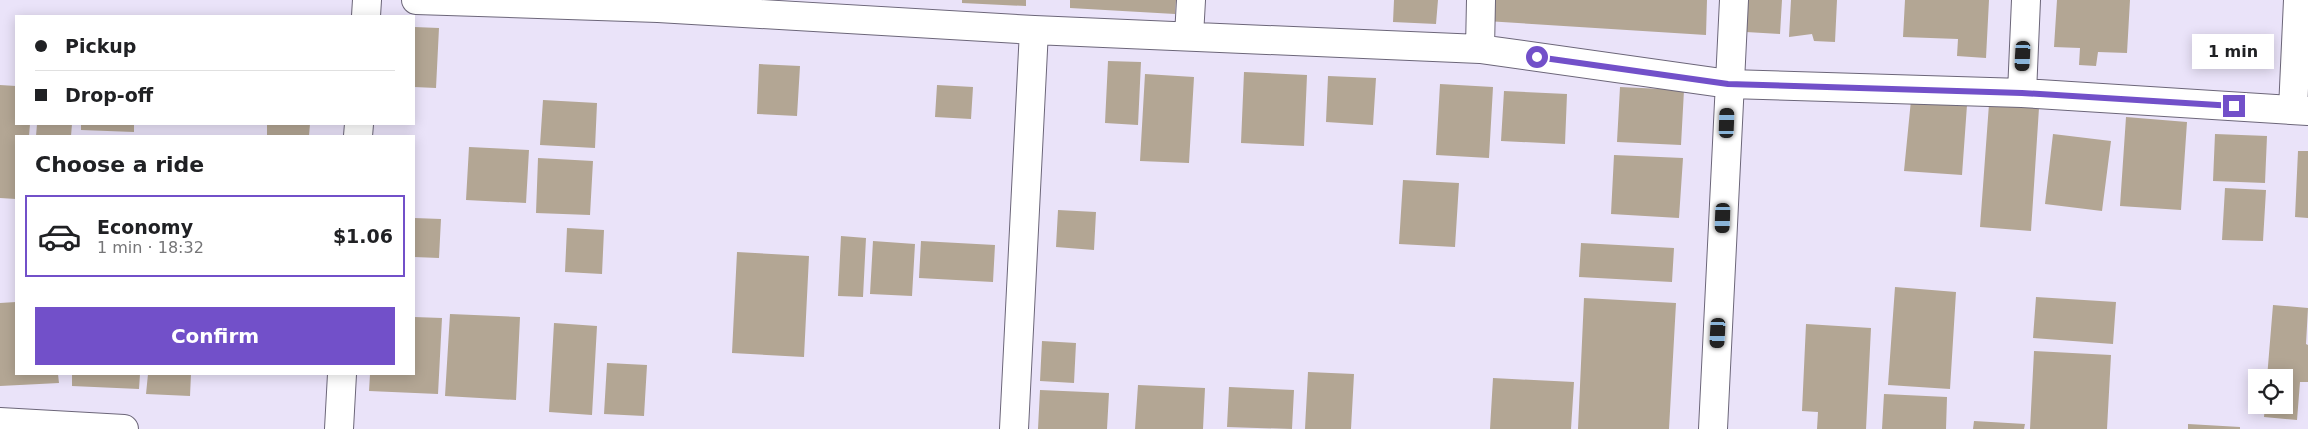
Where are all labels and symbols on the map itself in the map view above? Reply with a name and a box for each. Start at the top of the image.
callout: 1 min [2193,34,2275,68]
car [2014,41,2031,71]
route start [1526,46,1548,68]
route end [2223,95,2245,117]
car [1718,108,1735,138]
car [1714,203,1731,233]
car [1709,318,1726,348]

